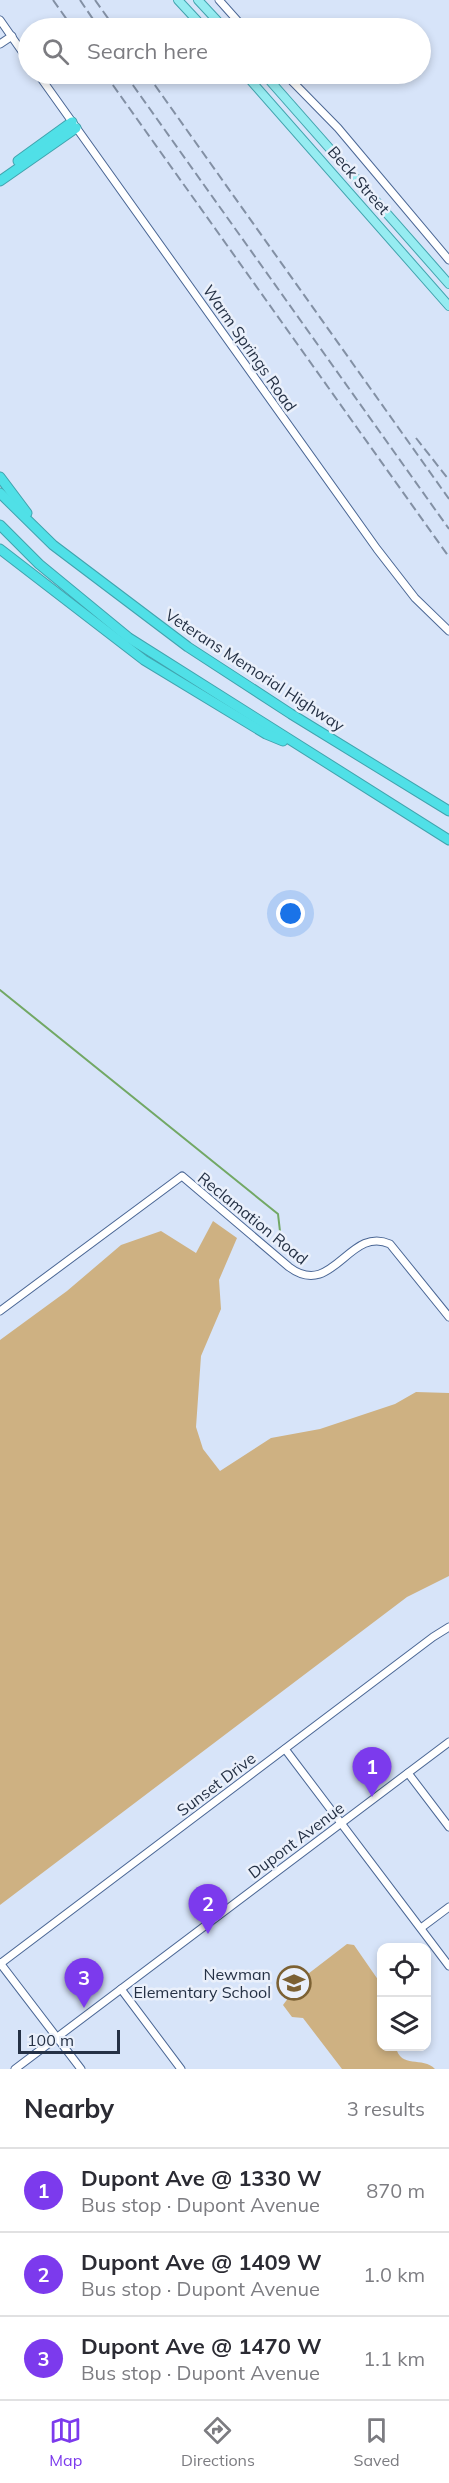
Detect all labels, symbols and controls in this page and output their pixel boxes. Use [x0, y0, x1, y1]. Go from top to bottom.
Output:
search box [18, 18, 431, 84]
icon: search [39, 35, 72, 68]
text: Search here [87, 37, 208, 65]
street label: Beck Street [324, 142, 394, 219]
street label: Warm Springs Road [199, 281, 301, 415]
street label: Veterans Memorial Highway [162, 605, 349, 736]
your location [276, 899, 305, 928]
street label: Reclamation Road [194, 1167, 312, 1269]
street label: Sunset Drive [173, 1748, 259, 1820]
pin: 1 [352, 1748, 392, 1797]
street label: Dupont Avenue [244, 1797, 348, 1883]
pin: 2 [188, 1884, 228, 1934]
map controls [377, 1943, 431, 2051]
button: locate [377, 1943, 431, 1997]
pin: 3 [64, 1958, 104, 2008]
place label: Newman Elementary School [133, 1964, 271, 2002]
school or university icon: Newman Elementary School [276, 1965, 312, 2001]
button: layers [377, 1997, 431, 2051]
scale bar [18, 2027, 120, 2054]
text: 100 m [27, 2030, 74, 2050]
text: Nearby [24, 2092, 114, 2125]
text: 3 results [347, 2096, 425, 2121]
text: Dupont Ave @ 1330 W [81, 2164, 322, 2192]
text: 1 [38, 2178, 50, 2203]
text: 870 m [366, 2178, 425, 2203]
text: Bus stop · Dupont Avenue [81, 2192, 320, 2217]
text: Dupont Ave @ 1409 W [81, 2248, 322, 2276]
text: 2 [38, 2262, 50, 2287]
text: 1.0 km [363, 2262, 425, 2287]
text: Bus stop · Dupont Avenue [81, 2276, 320, 2301]
text: Dupont Ave @ 1470 W [81, 2332, 322, 2360]
text: 3 [38, 2346, 50, 2371]
text: 1.1 km [363, 2346, 425, 2371]
text: Bus stop · Dupont Avenue [81, 2360, 320, 2385]
tab: Map [49, 2414, 82, 2470]
tab: Directions [181, 2414, 255, 2470]
tab: Saved [354, 2414, 400, 2470]

